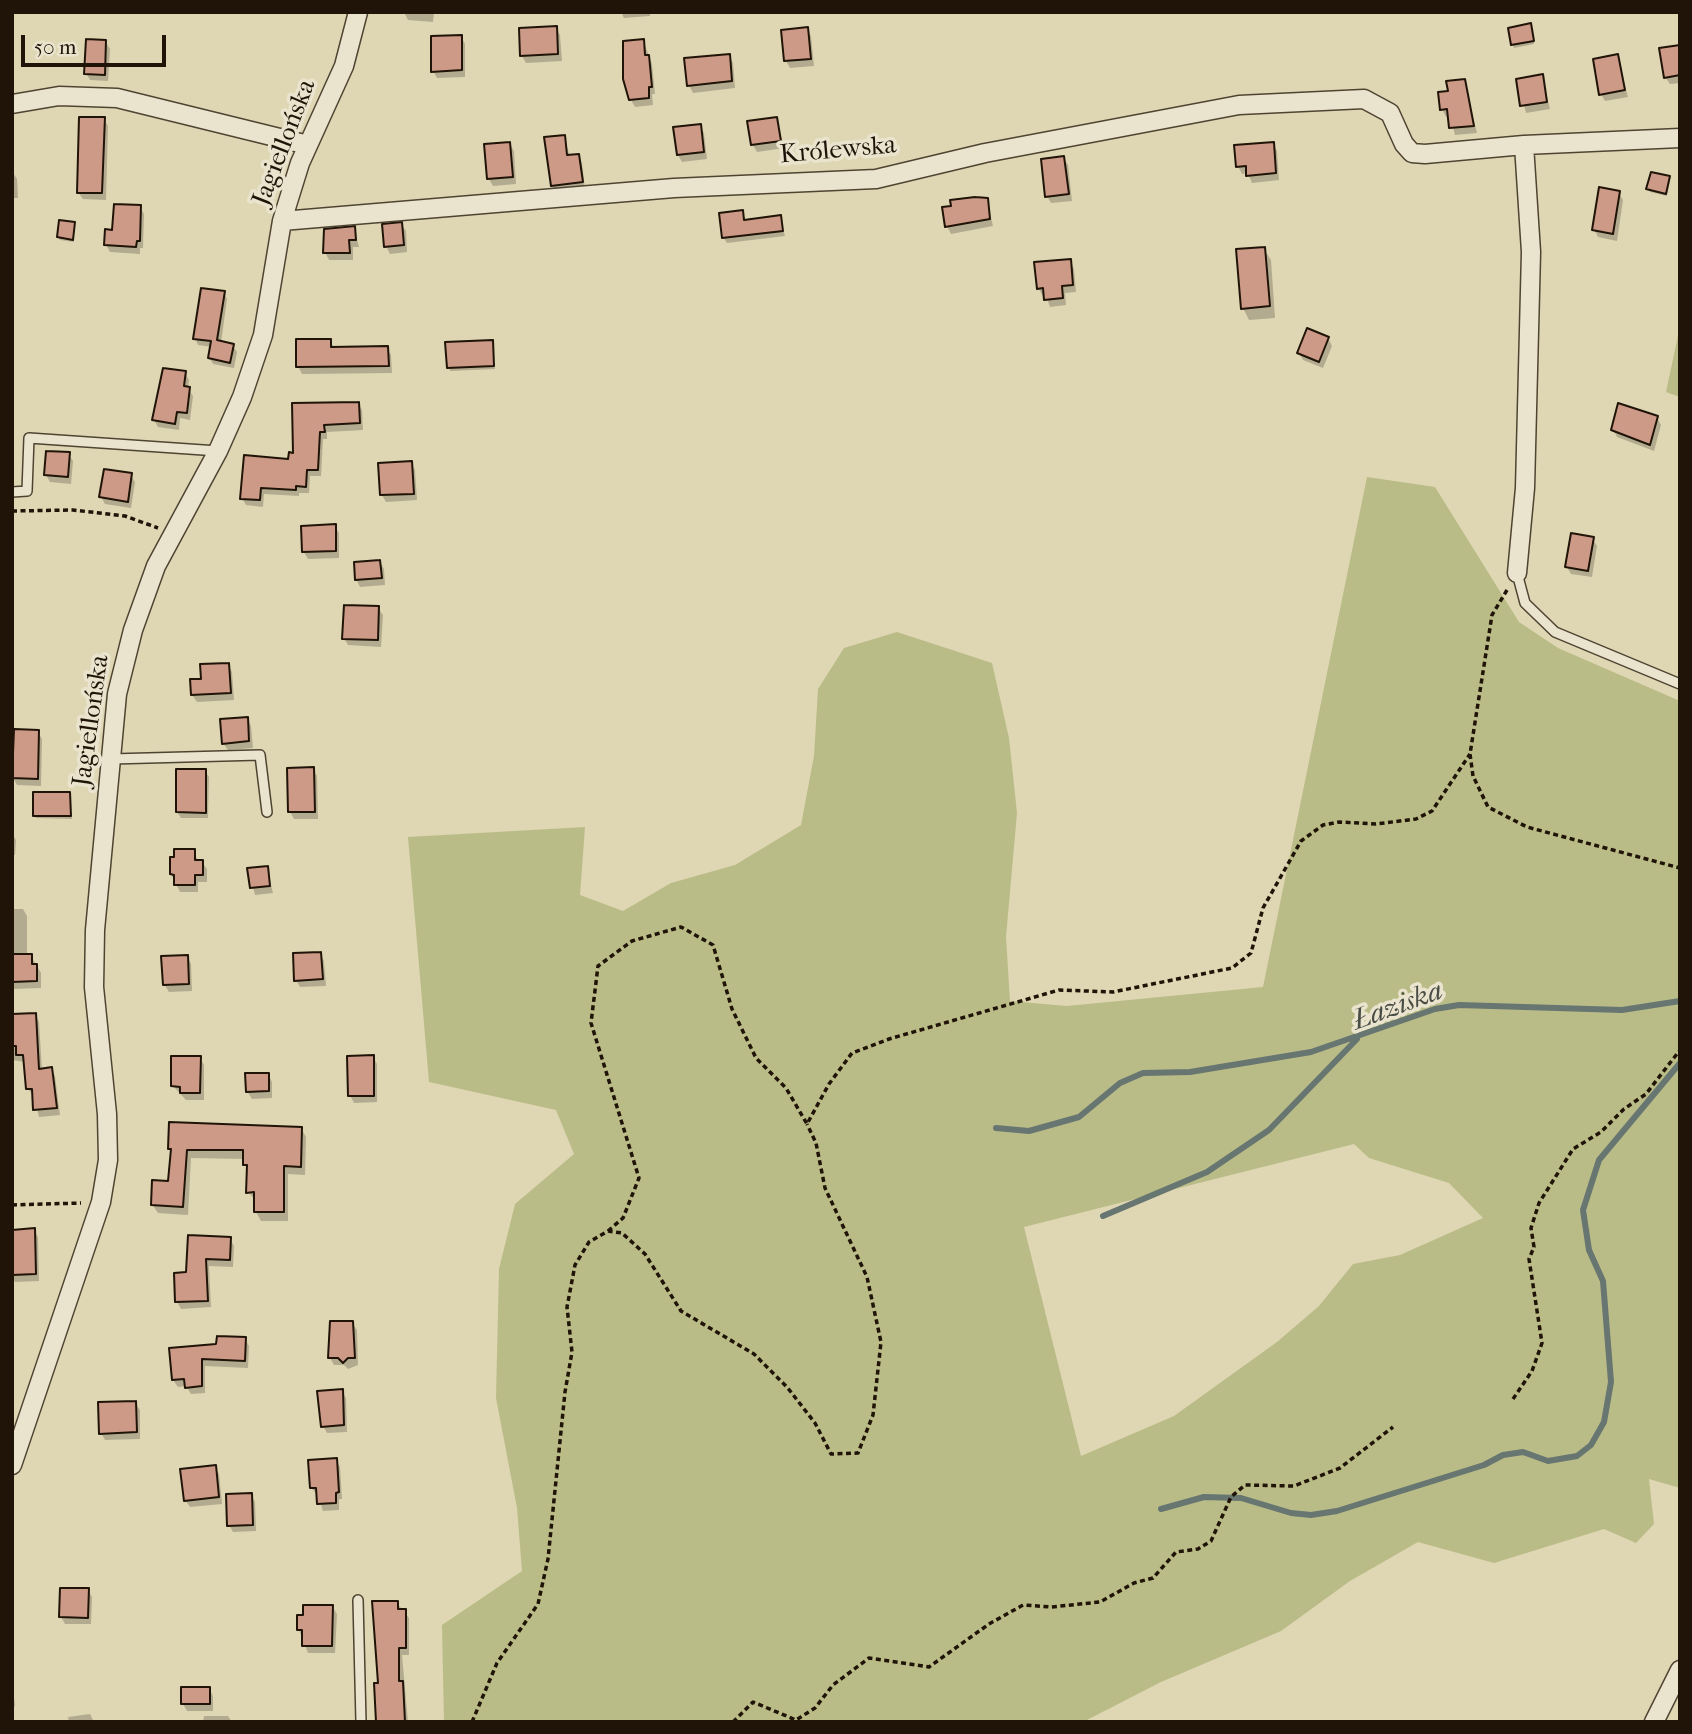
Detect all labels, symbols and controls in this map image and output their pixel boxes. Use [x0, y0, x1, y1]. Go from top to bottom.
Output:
scale bar [24, 21, 170, 65]
text: 50 m [34, 35, 77, 59]
street label: Jagiellońska [247, 75, 323, 211]
street label: Królewska [779, 130, 897, 172]
street label: Jagiellońska [67, 653, 117, 789]
water label: Łaziska [1348, 975, 1448, 1039]

